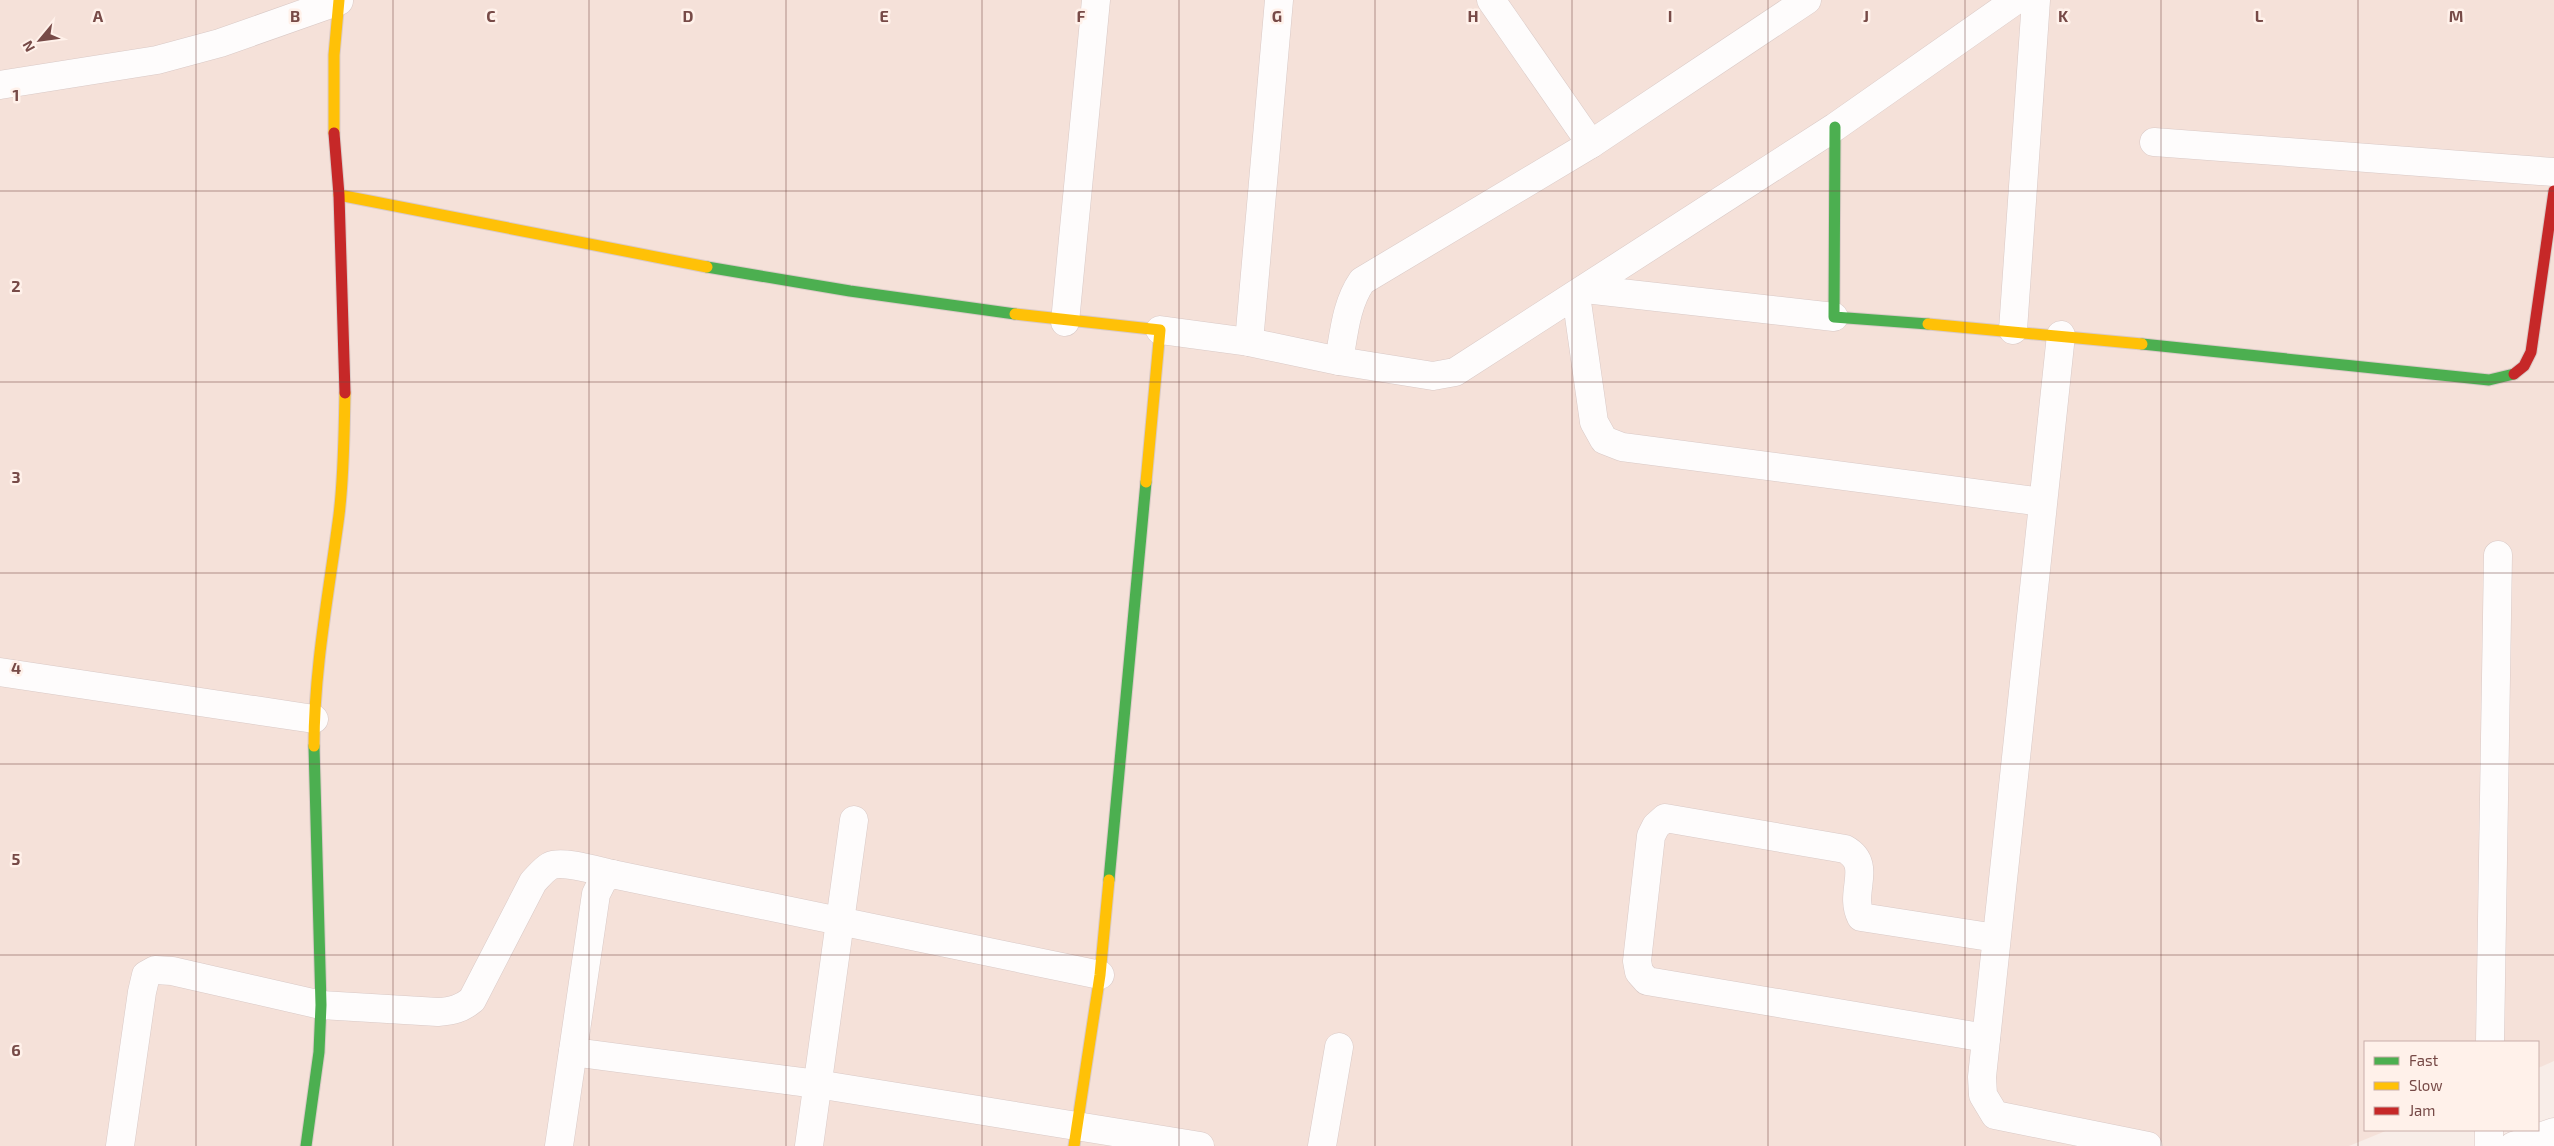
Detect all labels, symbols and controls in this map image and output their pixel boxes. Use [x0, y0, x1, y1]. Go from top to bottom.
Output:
text: A [93, 6, 104, 25]
text: B [290, 6, 300, 25]
text: C [486, 6, 496, 25]
text: D [683, 6, 694, 25]
text: E [879, 6, 889, 25]
text: F [1077, 6, 1086, 25]
text: G [1272, 6, 1282, 25]
text: H [1467, 6, 1479, 25]
text: I [1668, 6, 1672, 25]
text: J [1863, 6, 1869, 25]
text: K [2058, 6, 2069, 25]
text: L [2255, 6, 2264, 25]
text: M [2449, 6, 2463, 25]
north arrow [15, 15, 65, 65]
text: N [18, 38, 38, 55]
text: 1 [13, 85, 19, 104]
text: 2 [11, 276, 21, 295]
text: 3 [11, 467, 21, 486]
text: 4 [11, 658, 21, 677]
text: 5 [12, 849, 21, 868]
text: 6 [11, 1040, 21, 1059]
legend [2364, 1041, 2539, 1131]
text: Fast [2409, 1051, 2439, 1069]
text: Slow [2409, 1076, 2443, 1094]
text: Jam [2409, 1101, 2435, 1119]

